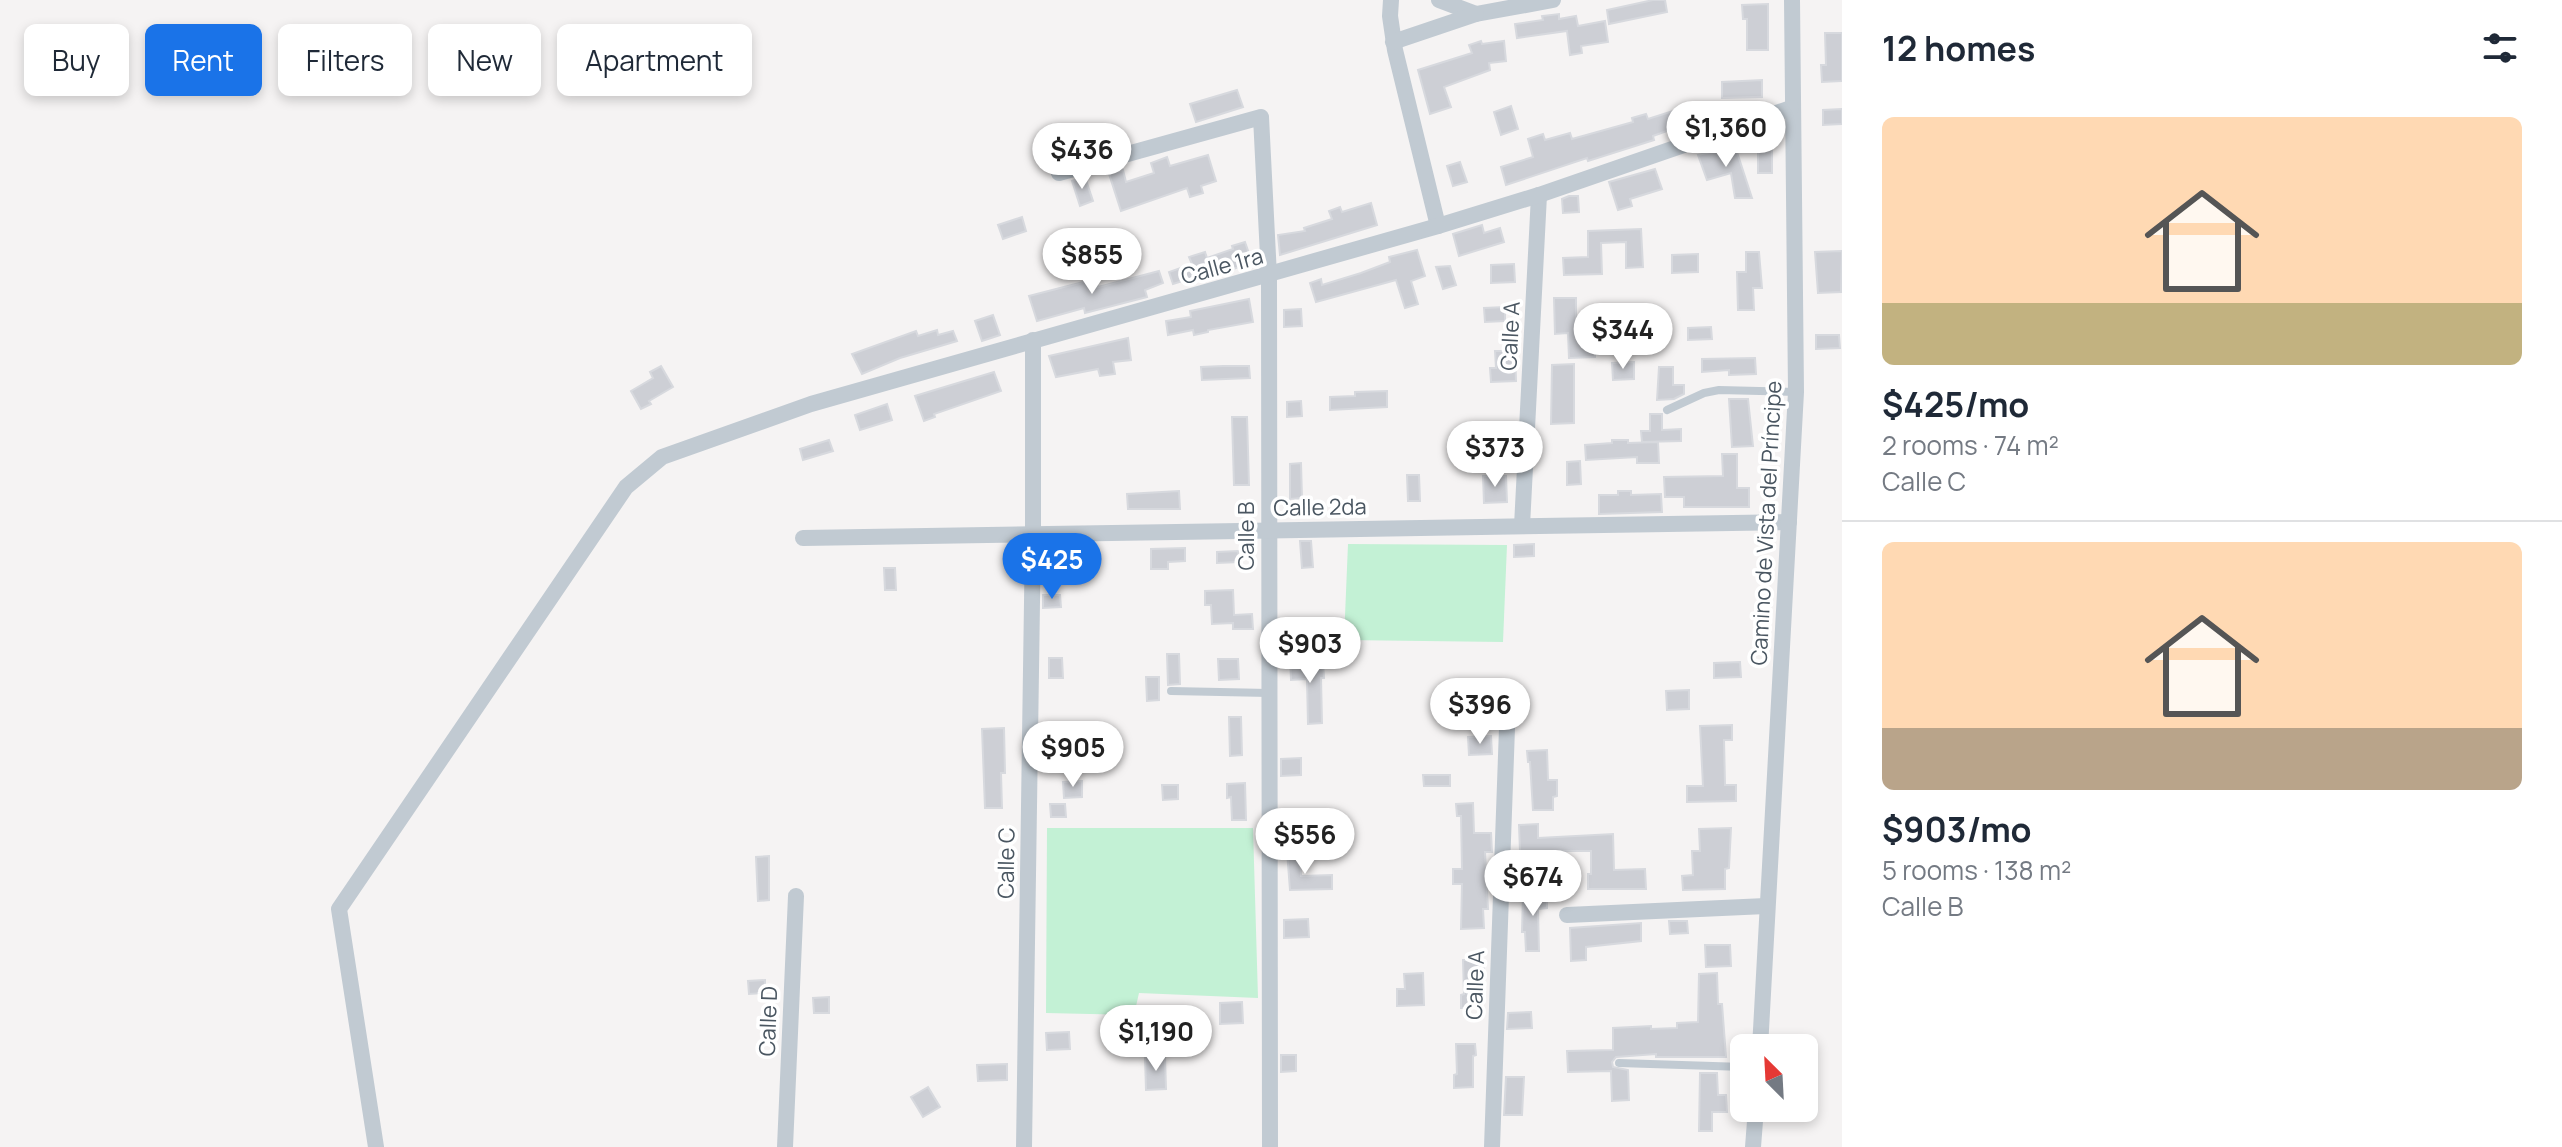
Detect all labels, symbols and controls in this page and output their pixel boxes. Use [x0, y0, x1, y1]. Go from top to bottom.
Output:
chip: Buy [24, 24, 129, 96]
chip: Rent [145, 24, 262, 96]
chip: Filters [278, 24, 412, 96]
chip: New [428, 24, 541, 96]
chip: Apartment [557, 24, 752, 96]
text: 12 homes [1882, 25, 2035, 71]
icon: filters [2478, 26, 2522, 70]
pin: $1,360 [1661, 101, 1791, 169]
text: $1,360 [1685, 109, 1767, 145]
pin: $436 [1035, 123, 1129, 191]
text: $436 [1050, 131, 1114, 167]
icon: home [2130, 169, 2274, 313]
pin: $855 [1045, 228, 1139, 296]
text: $855 [1061, 236, 1123, 272]
street label: Calle 1ra [1178, 241, 1266, 291]
street label: Calle A [1493, 300, 1527, 371]
pin: $344 [1576, 303, 1670, 371]
text: $344 [1592, 311, 1654, 347]
street label: Camino de Vista del Príncipe [1744, 380, 1788, 666]
text: $425/mo [1882, 381, 2029, 427]
pin: $373 [1448, 421, 1542, 489]
text: 2 rooms · 74 m² [1882, 427, 2059, 463]
text: $373 [1465, 429, 1525, 465]
text: Calle C [1882, 463, 1966, 499]
street label: Calle 2da [1273, 491, 1367, 523]
street label: Calle B [1231, 502, 1261, 570]
pin: $425 [1005, 533, 1099, 601]
text: $425 [1021, 541, 1083, 577]
icon: home [2130, 594, 2274, 738]
pin: $903 [1263, 617, 1357, 685]
text: $903 [1278, 625, 1342, 661]
pin: $396 [1433, 678, 1527, 746]
text: $396 [1448, 686, 1512, 722]
pin: $905 [1026, 721, 1120, 789]
text: $905 [1041, 729, 1105, 765]
text: $903/mo [1882, 806, 2032, 852]
pin: $556 [1258, 808, 1352, 876]
text: $556 [1274, 816, 1336, 852]
street label: Calle C [990, 827, 1022, 899]
pin: $674 [1486, 850, 1580, 918]
text: 5 rooms · 138 m² [1882, 852, 2071, 888]
text: $674 [1502, 858, 1564, 894]
text: Calle B [1882, 888, 1964, 924]
street label: Calle A [1459, 950, 1491, 1020]
street label: Calle D [752, 985, 784, 1057]
pin: $1,190 [1091, 1005, 1221, 1073]
text: $1,190 [1118, 1013, 1194, 1049]
north arrow [1730, 1034, 1818, 1122]
map controls [1730, 1034, 1818, 1122]

